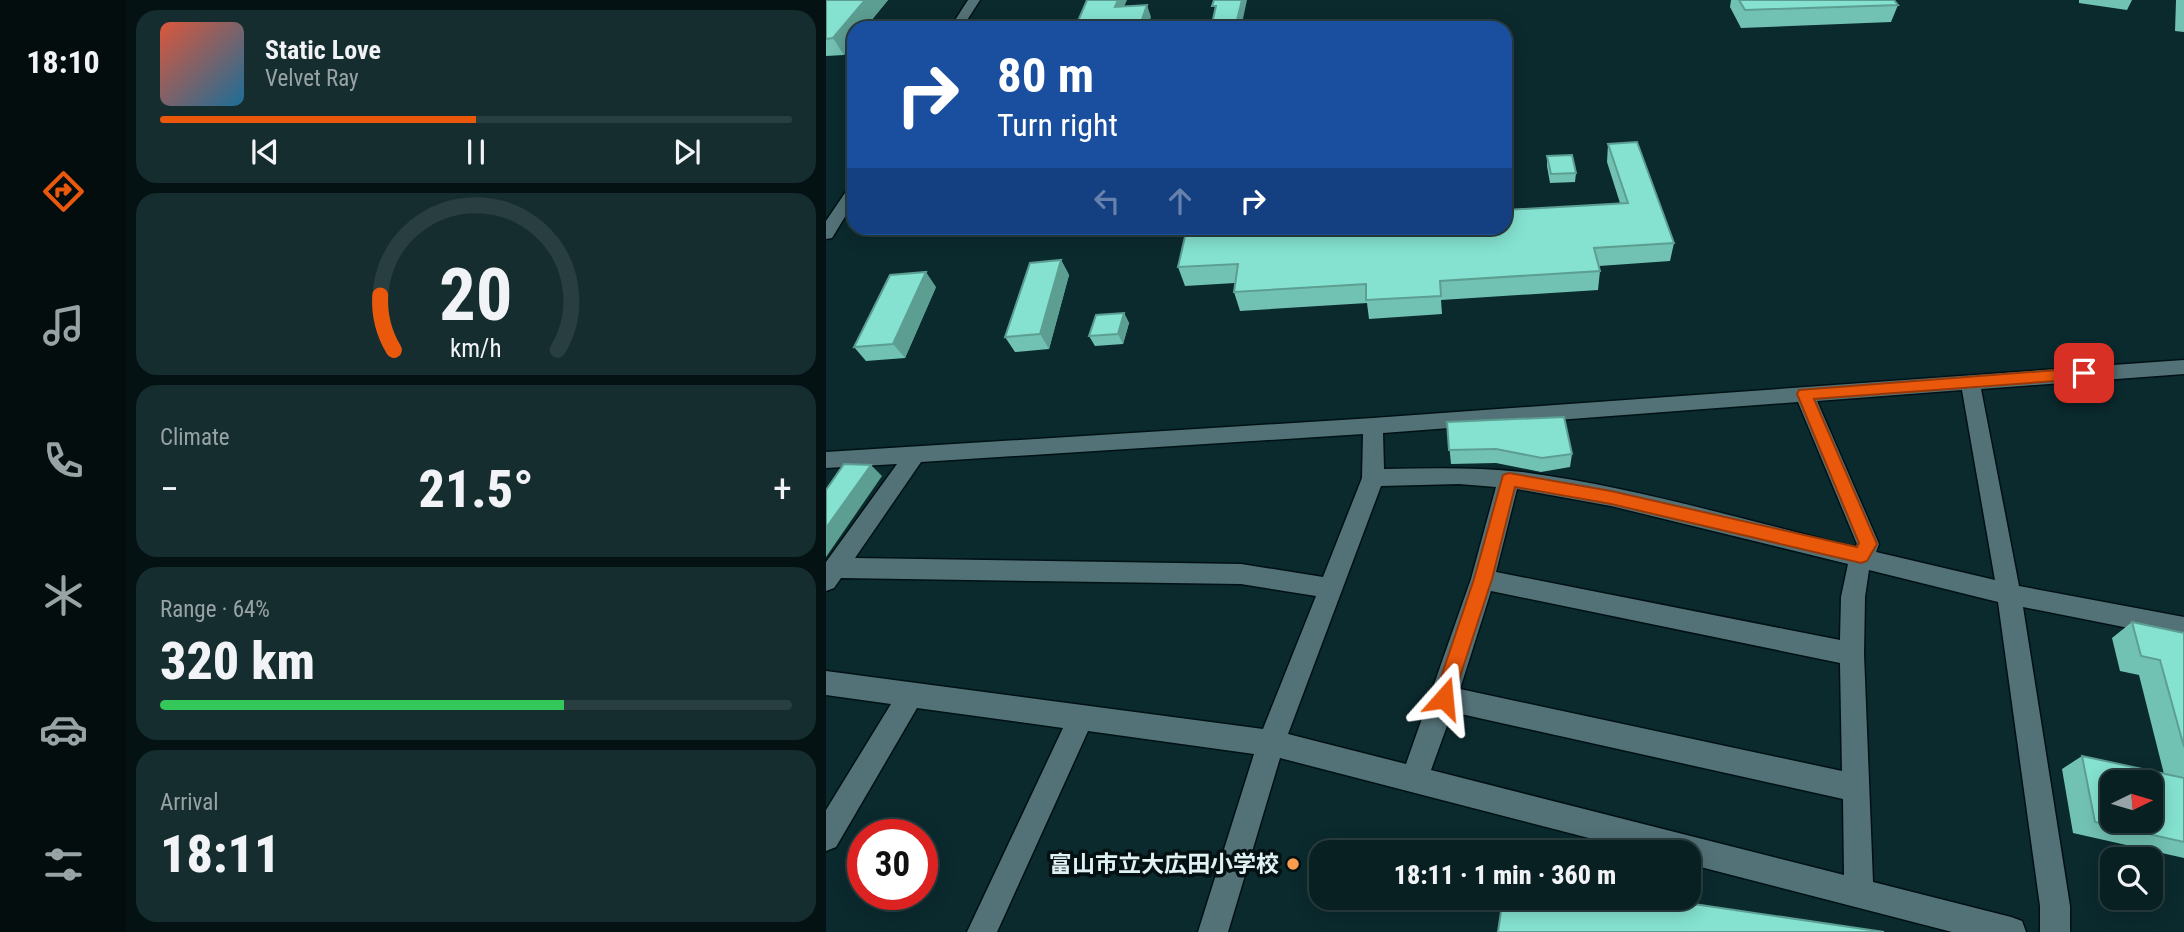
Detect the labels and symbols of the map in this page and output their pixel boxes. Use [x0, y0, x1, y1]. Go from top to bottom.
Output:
pin [2054, 343, 2114, 403]
position arrow [1407, 661, 1481, 735]
north arrow [2100, 770, 2163, 833]
speed limit sign: 30 [847, 819, 938, 910]
place label: 富山市立大広田小学校 [1049, 851, 1279, 878]
marker: 富山市立大広田小学校 [1285, 856, 1301, 872]

